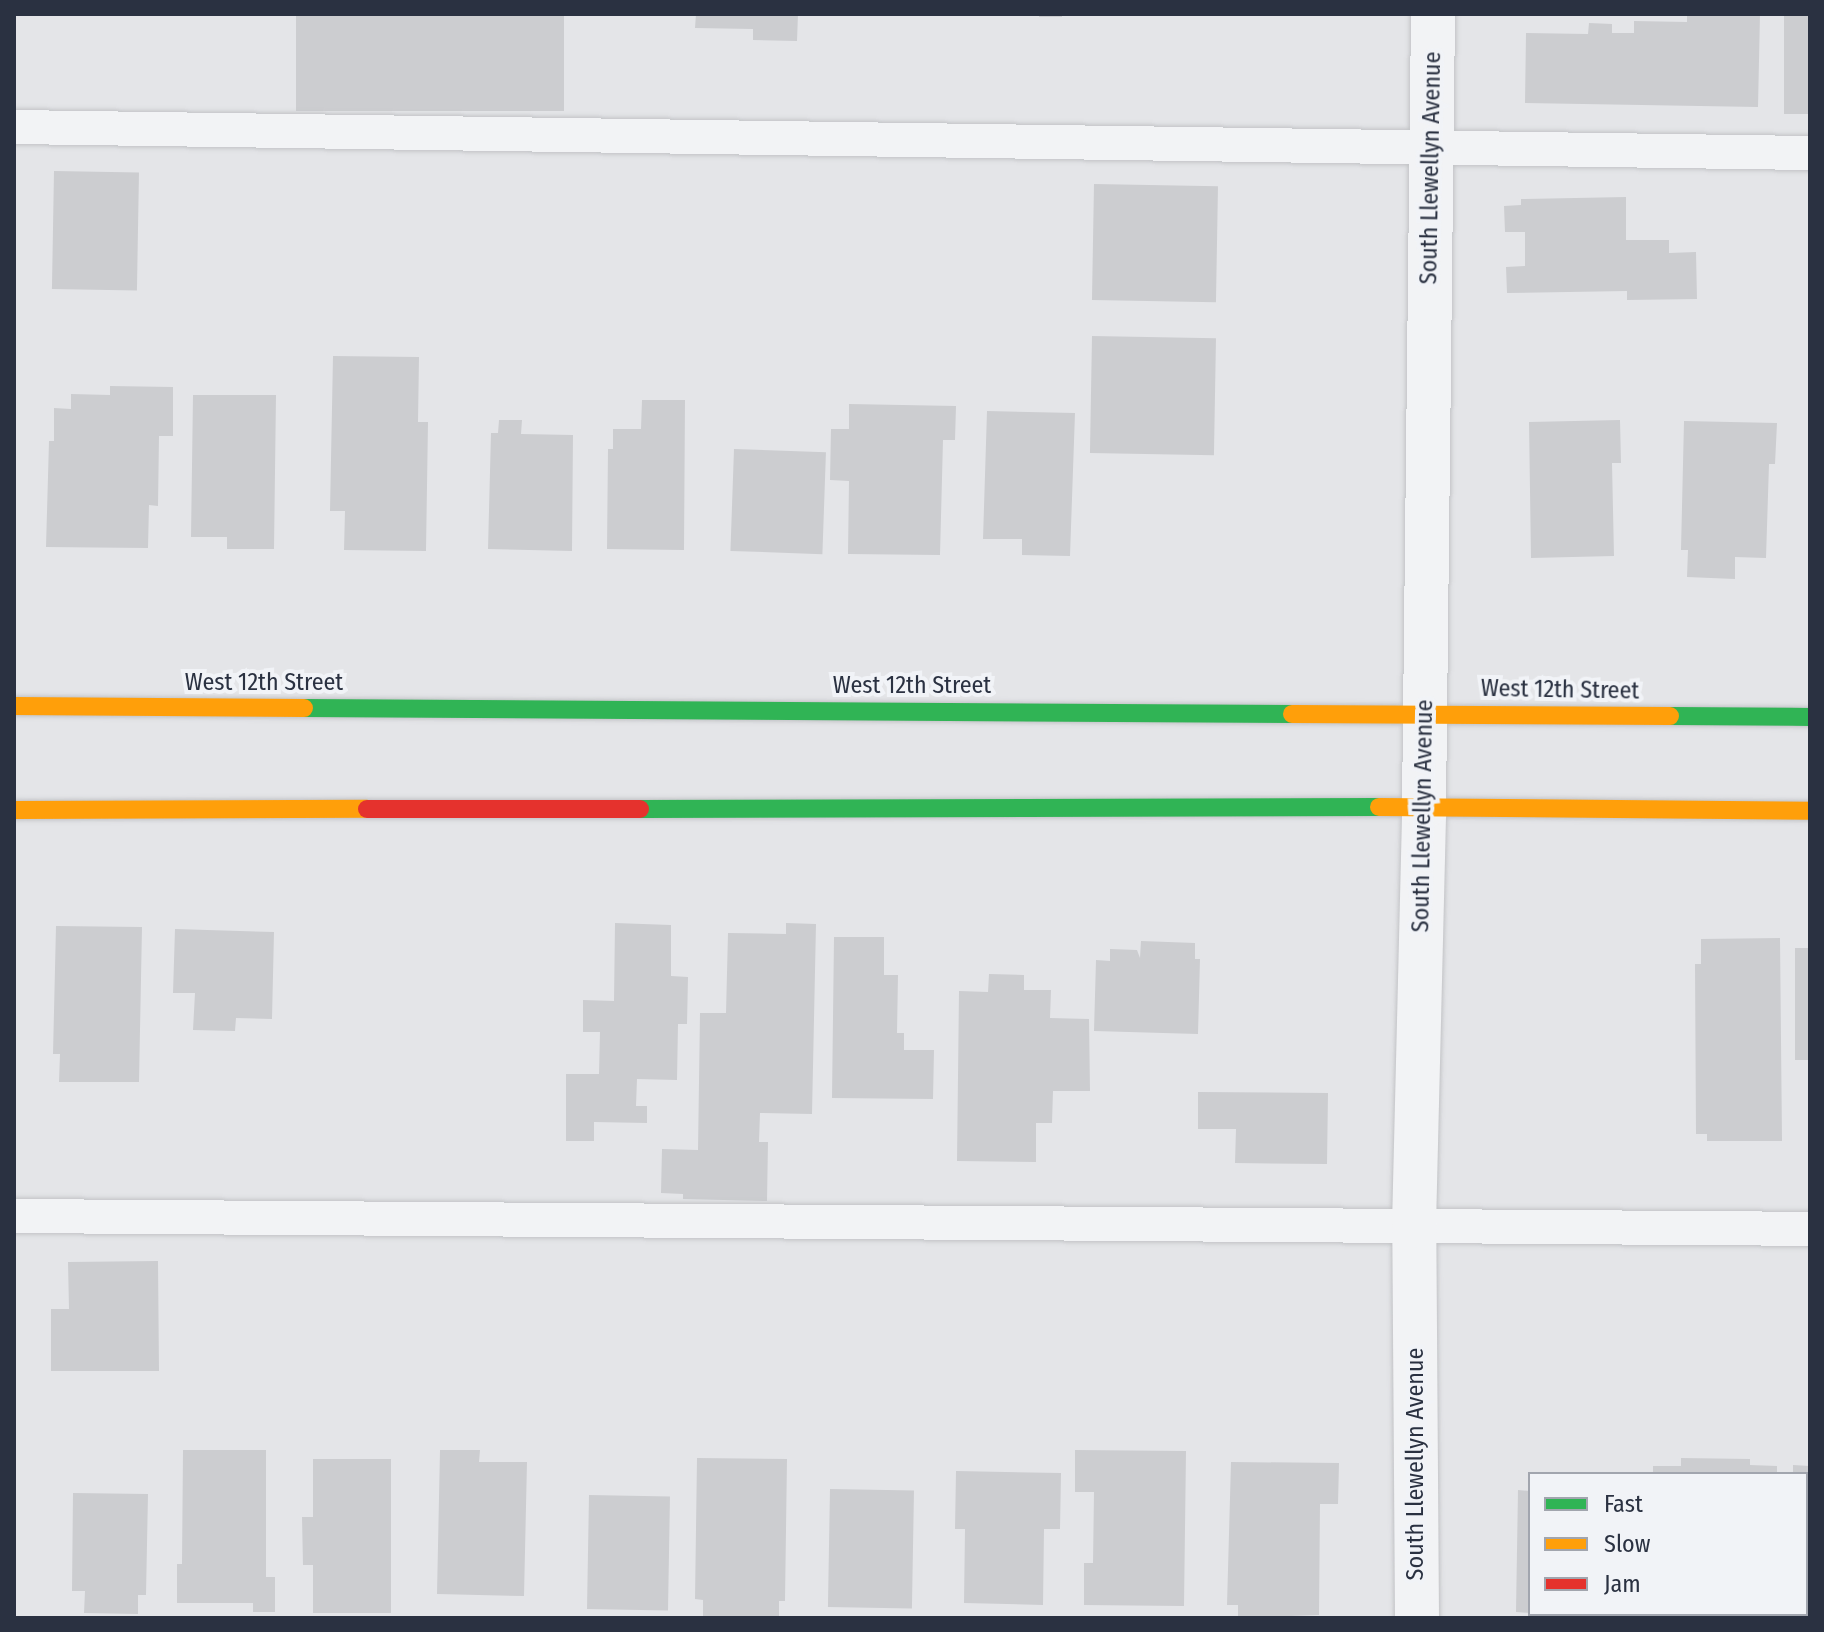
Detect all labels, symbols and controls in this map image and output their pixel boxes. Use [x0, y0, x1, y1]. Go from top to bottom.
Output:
street label: South Llewellyn Avenue [1415, 51, 1447, 285]
street label: West 12th Street [185, 669, 343, 697]
street label: West 12th Street [833, 672, 991, 700]
street label: West 12th Street [1481, 674, 1639, 706]
street label: South Llewellyn Avenue [1407, 699, 1439, 933]
street label: South Llewellyn Avenue [1402, 1348, 1430, 1580]
legend [1528, 1472, 1808, 1616]
text: Fast [1604, 1490, 1643, 1518]
text: Slow [1604, 1530, 1650, 1558]
text: Jam [1604, 1570, 1641, 1598]

